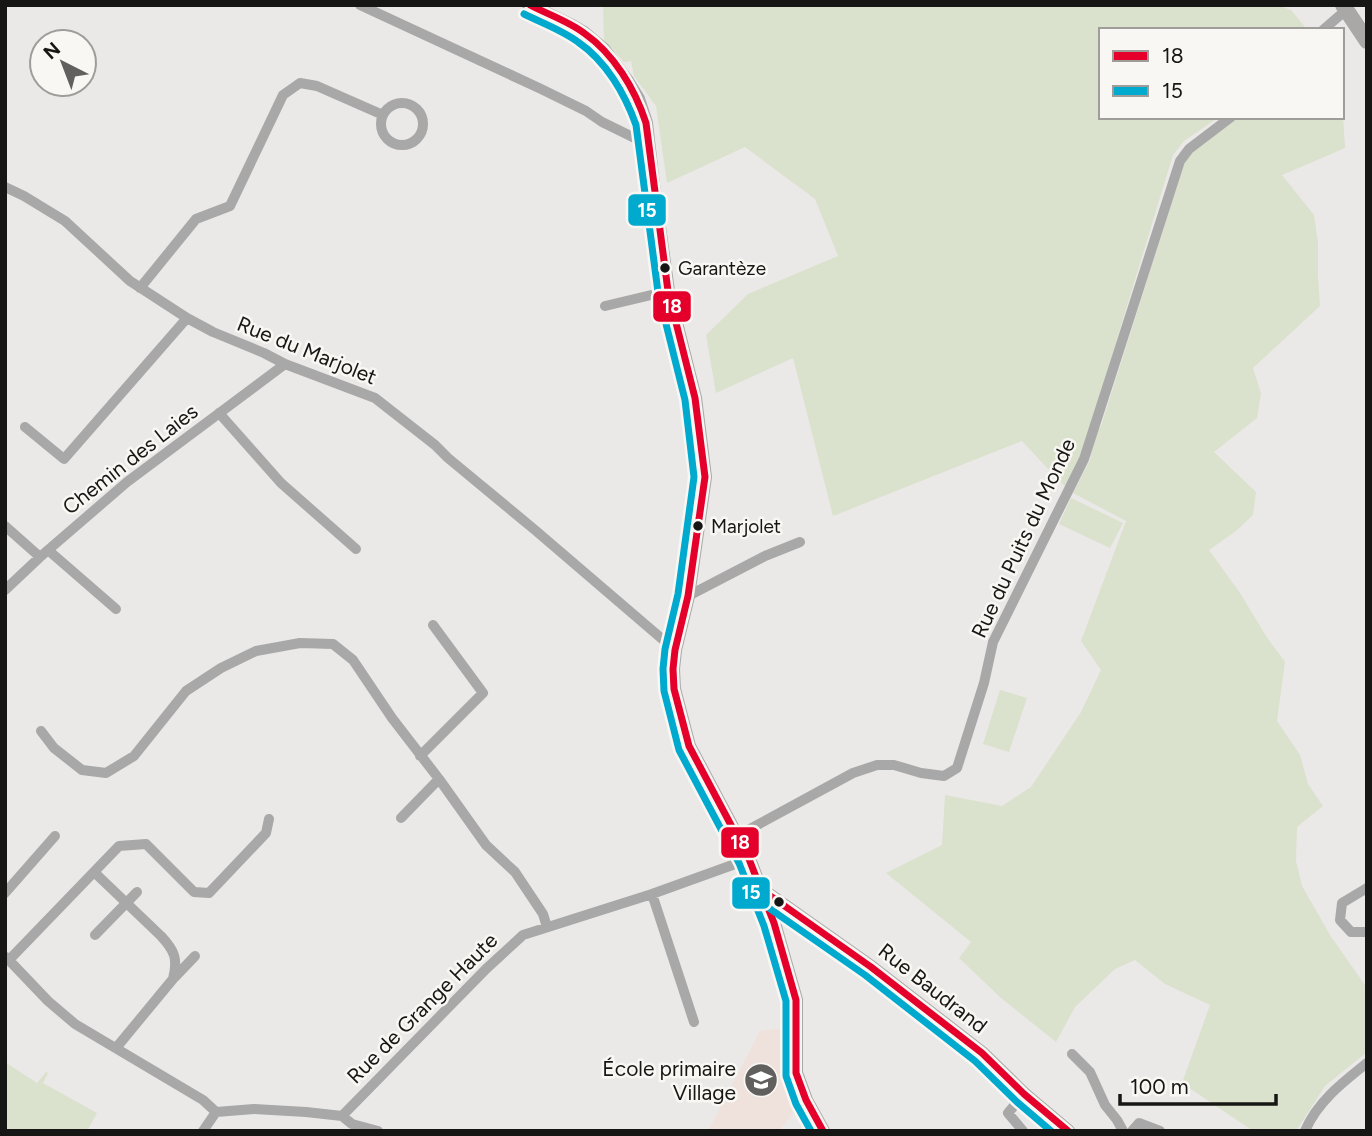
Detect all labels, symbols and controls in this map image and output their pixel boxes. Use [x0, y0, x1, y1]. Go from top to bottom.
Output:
north arrow [28, 28, 98, 98]
legend [1099, 28, 1344, 119]
text: N [39, 37, 65, 64]
text: 18 [1162, 43, 1184, 68]
text: 15 [1162, 78, 1183, 103]
line badge: 15 [627, 193, 667, 227]
text: 15 [637, 199, 657, 222]
place label: Garantèze [678, 257, 766, 280]
marker: Garantèze [658, 261, 672, 275]
line badge: 18 [652, 290, 692, 323]
text: 18 [662, 295, 682, 318]
street label: Rue du Marjolet [234, 311, 380, 389]
street label: Chemin des Laies [57, 399, 203, 519]
street label: Rue du Puits du Monde [966, 434, 1080, 642]
place label: Marjolet [711, 515, 781, 538]
marker: Marjolet [691, 519, 705, 533]
line badge: 18 [720, 826, 760, 859]
text: 18 [730, 831, 750, 854]
line badge: 15 [731, 876, 771, 910]
text: 15 [741, 881, 761, 904]
unlabelled marker [772, 895, 786, 909]
street label: Rue de Grange Haute [342, 928, 502, 1088]
street label: Rue Baudrand [874, 938, 992, 1038]
place label: École primaire Village [602, 1056, 736, 1105]
school or university icon: École primaire Village [742, 1061, 780, 1099]
scale bar [1120, 1062, 1276, 1106]
text: 100 m [1130, 1074, 1189, 1099]

